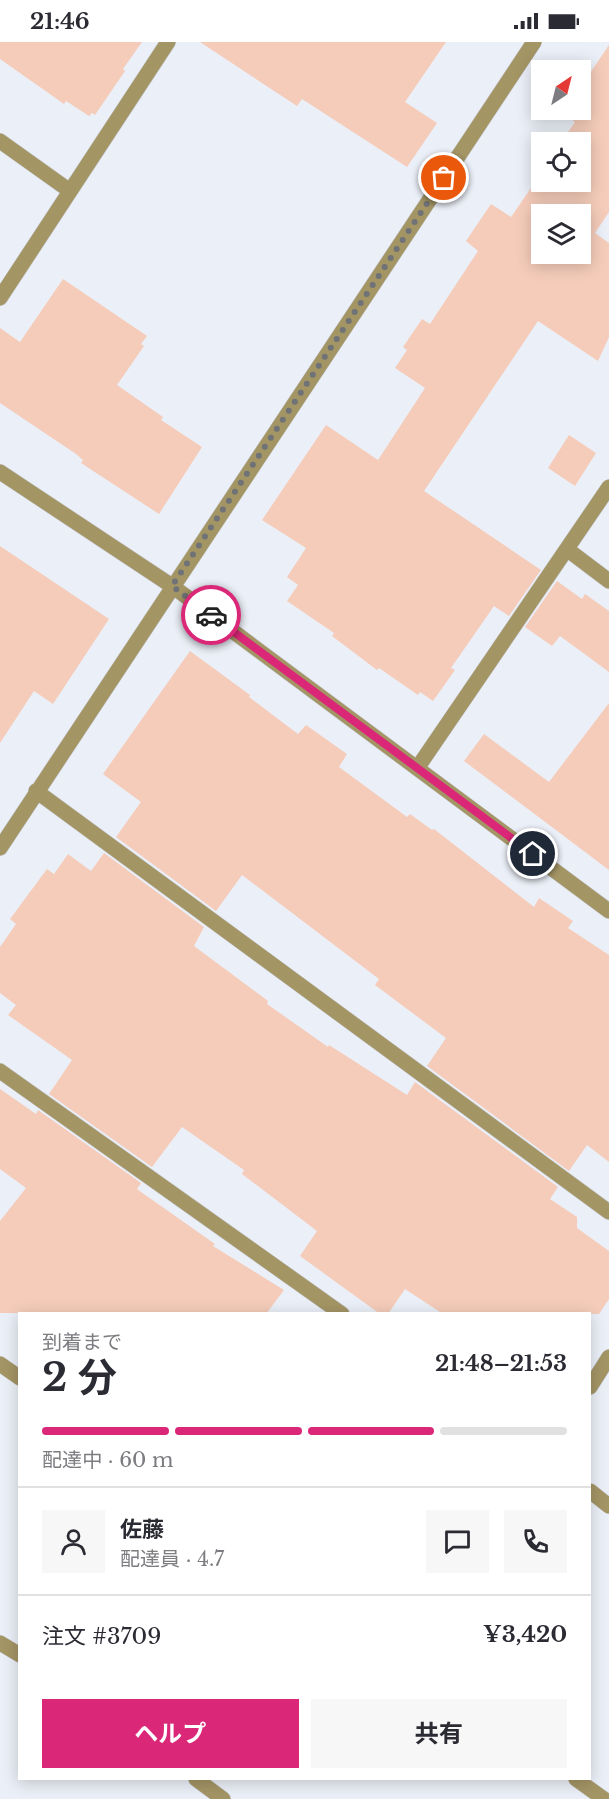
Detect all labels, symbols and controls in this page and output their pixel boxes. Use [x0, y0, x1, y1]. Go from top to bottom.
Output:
text: 21:46 [30, 8, 90, 35]
north arrow [531, 60, 591, 120]
map controls [531, 60, 591, 264]
button: locate [531, 132, 591, 192]
pin [418, 152, 469, 203]
icon: bag [427, 161, 460, 194]
button: layers [531, 204, 591, 264]
courier [181, 585, 241, 645]
icon: car [195, 599, 228, 632]
pin [507, 828, 558, 879]
icon: home [516, 837, 549, 870]
text: 到着まで [42, 1330, 122, 1354]
text: 21:48–21:53 [435, 1350, 567, 1377]
text: 2 分 [42, 1353, 117, 1402]
text: 配達中 · 60 m [42, 1448, 174, 1472]
button: person [42, 1510, 105, 1573]
button: chat [426, 1510, 489, 1573]
button: phone [504, 1510, 567, 1573]
text: 佐藤 [120, 1516, 164, 1543]
text: 配達員 · 4.7 [120, 1547, 224, 1571]
text: ¥3,420 [483, 1621, 567, 1648]
text: 注文 #3709 [42, 1623, 161, 1650]
button: ヘルプ [42, 1699, 299, 1768]
button: 共有 [311, 1699, 567, 1768]

